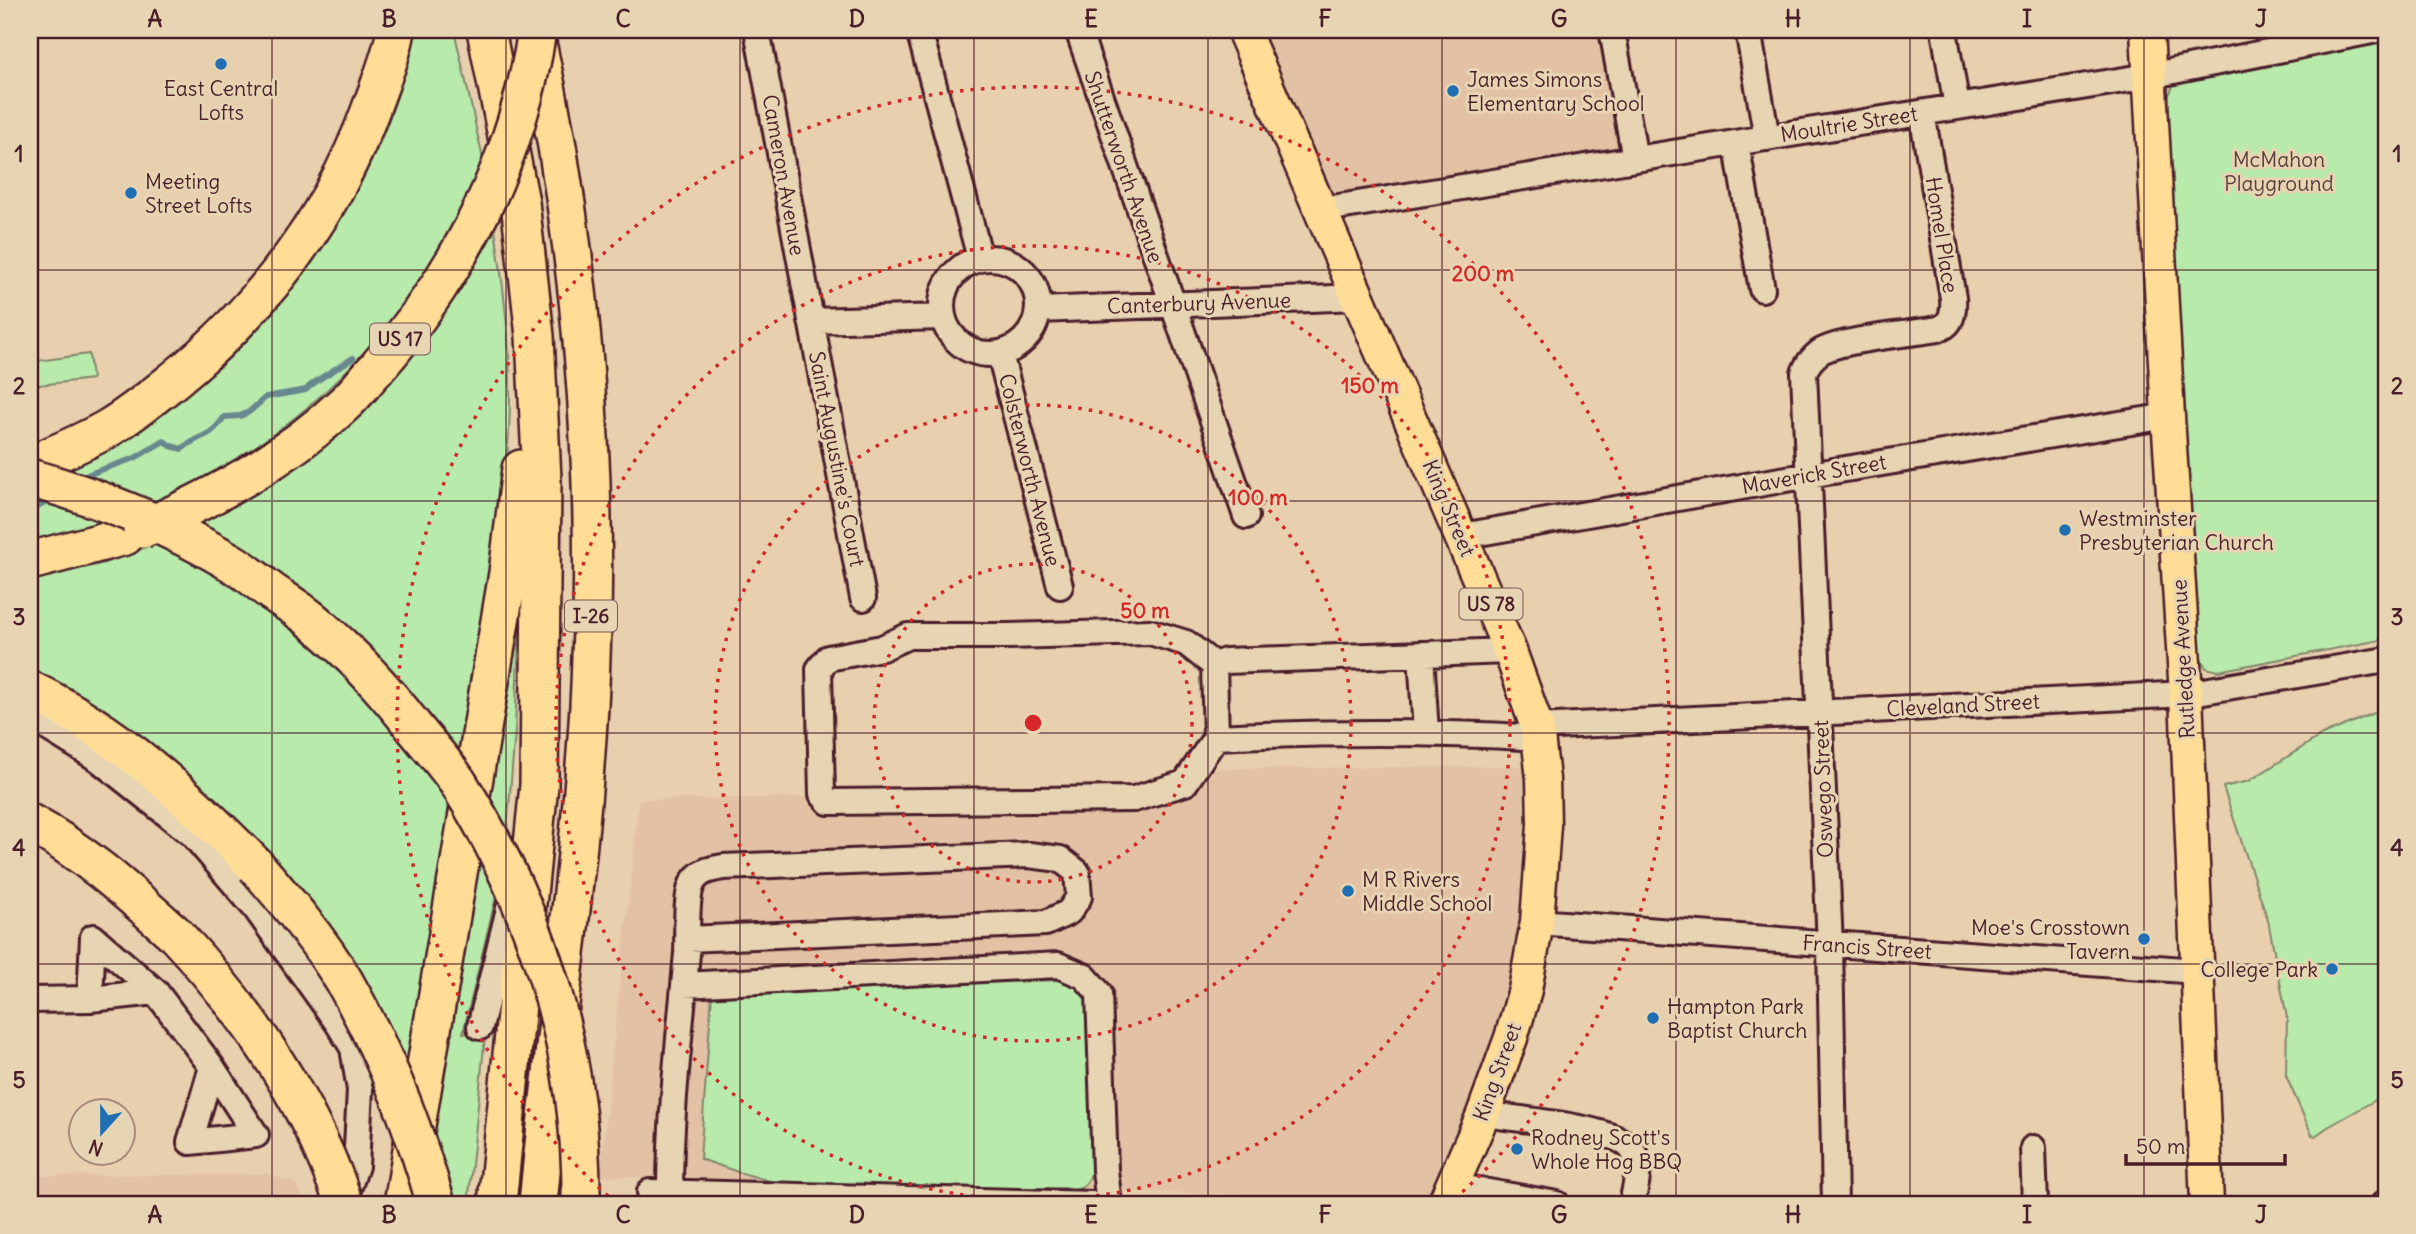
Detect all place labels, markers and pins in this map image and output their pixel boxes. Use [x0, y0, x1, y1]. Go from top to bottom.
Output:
marker: East Central Lofts [213, 56, 229, 72]
place label: James Simons Elementary School [1467, 66, 1644, 117]
place label: East Central Lofts [164, 75, 278, 126]
marker: James Simons Elementary School [1445, 83, 1461, 99]
place label: Meeting Street Lofts [145, 168, 252, 219]
marker: Meeting Street Lofts [123, 185, 139, 201]
place label: Westminster Presbyterian Church [2079, 505, 2274, 556]
marker: Westminster Presbyterian Church [2057, 522, 2073, 538]
centre of rings [1021, 711, 1045, 735]
place label: M R Rivers Middle School [1362, 866, 1492, 917]
marker: M R Rivers Middle School [1340, 883, 1356, 899]
place label: Moe's Crosstown Tavern [1971, 914, 2130, 965]
marker: Moe's Crosstown Tavern [2136, 931, 2152, 947]
place label: College Park [2200, 956, 2318, 983]
marker: College Park [2324, 961, 2340, 977]
place label: Hampton Park Baptist Church [1667, 993, 1807, 1044]
marker: Hampton Park Baptist Church [1645, 1010, 1661, 1026]
place label: Rodney Scott's Whole Hog BBQ [1531, 1124, 1682, 1175]
marker: Rodney Scott's Whole Hog BBQ [1509, 1141, 1525, 1157]

